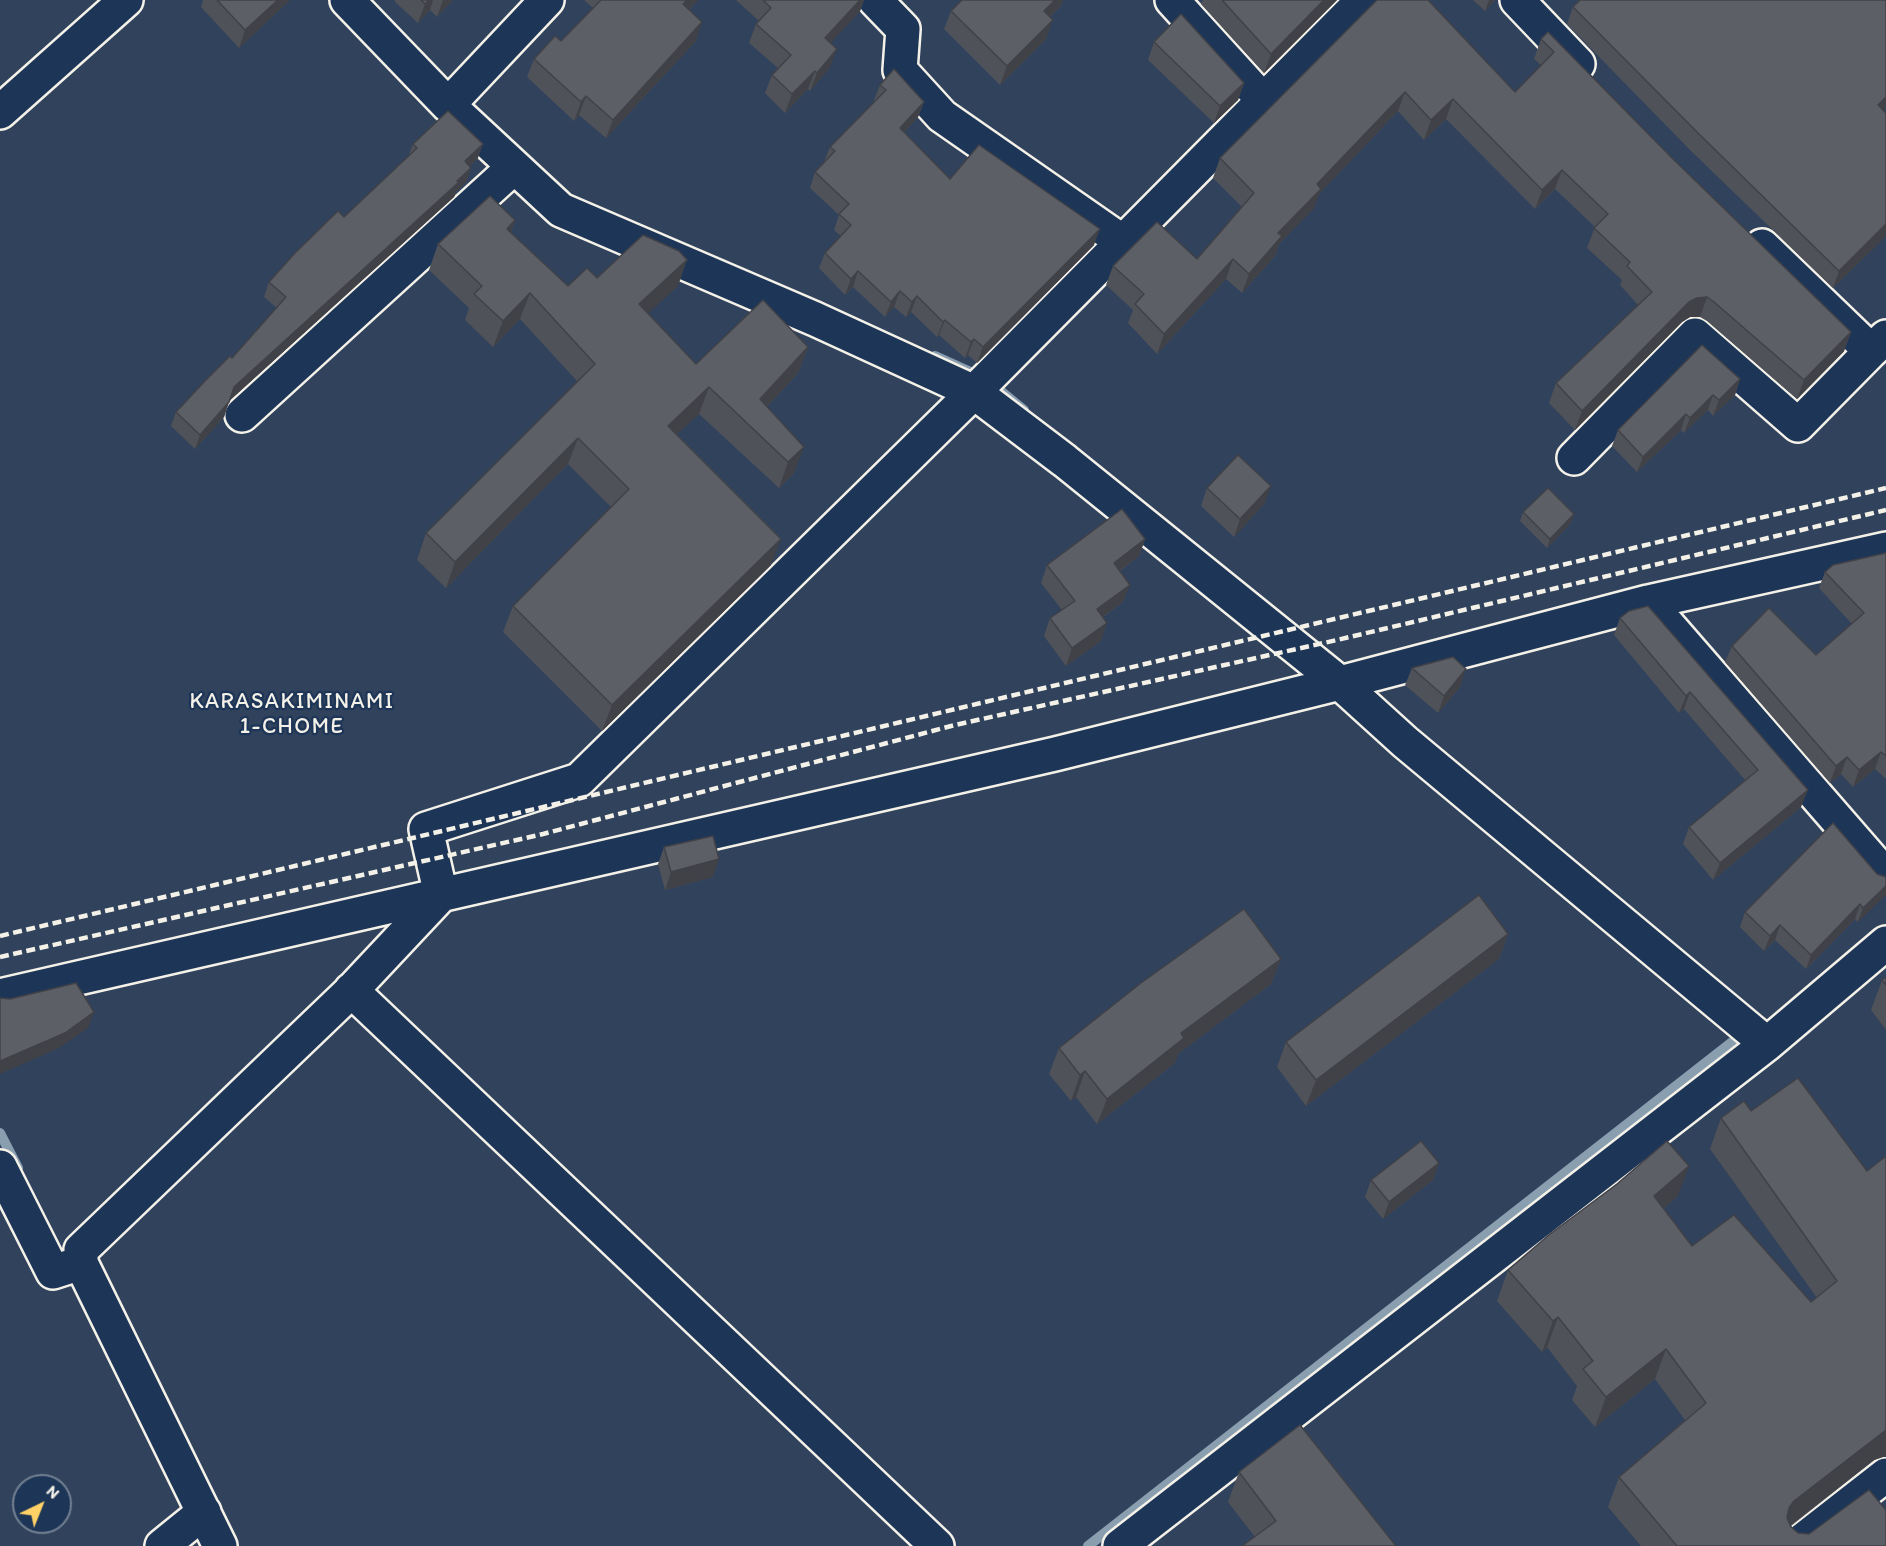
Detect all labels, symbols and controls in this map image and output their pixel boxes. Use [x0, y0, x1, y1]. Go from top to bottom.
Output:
district label: KARASAKIMINAMI 1-CHOME [190, 689, 394, 740]
north arrow [12, 1474, 72, 1534]
text: N [43, 1481, 64, 1503]

